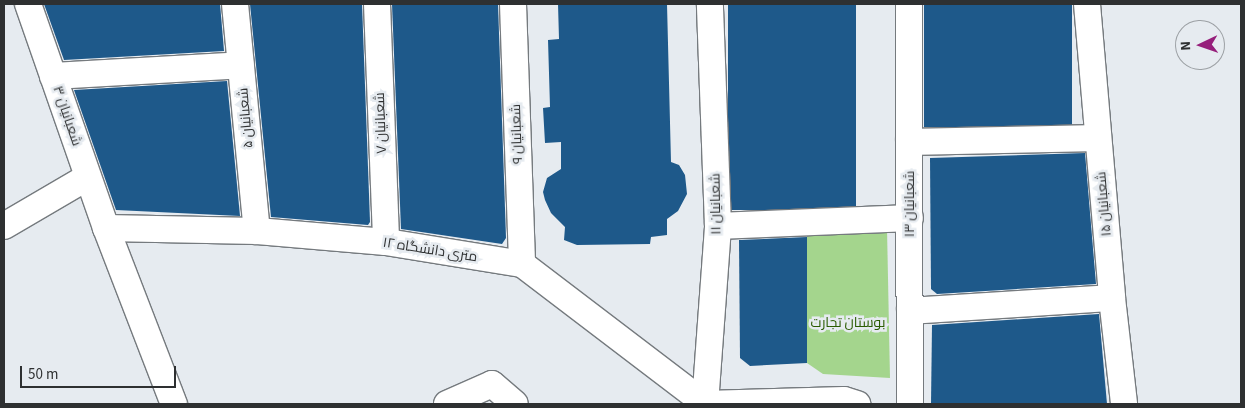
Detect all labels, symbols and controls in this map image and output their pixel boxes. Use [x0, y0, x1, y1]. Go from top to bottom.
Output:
north arrow [1175, 20, 1225, 70]
text: N [1176, 41, 1196, 51]
street label: شعبانیان ۳ [49, 84, 85, 148]
street label: شعبانیان ۵ [235, 87, 257, 149]
street label: شعبانیان ۷ [372, 92, 390, 154]
street label: شعبانیان ۹ [508, 104, 526, 164]
street label: شعبانیان ۱۳ [902, 171, 918, 237]
street label: شعبانیان ۱۵ [1093, 171, 1115, 237]
street label: شعبانیان ۱۱ [707, 173, 725, 235]
street label: ۱۲ متری دانشگاه [381, 234, 479, 266]
park label: بوستان تجارت [811, 315, 885, 331]
scale bar [22, 356, 179, 388]
text: 50 m [28, 364, 58, 385]

